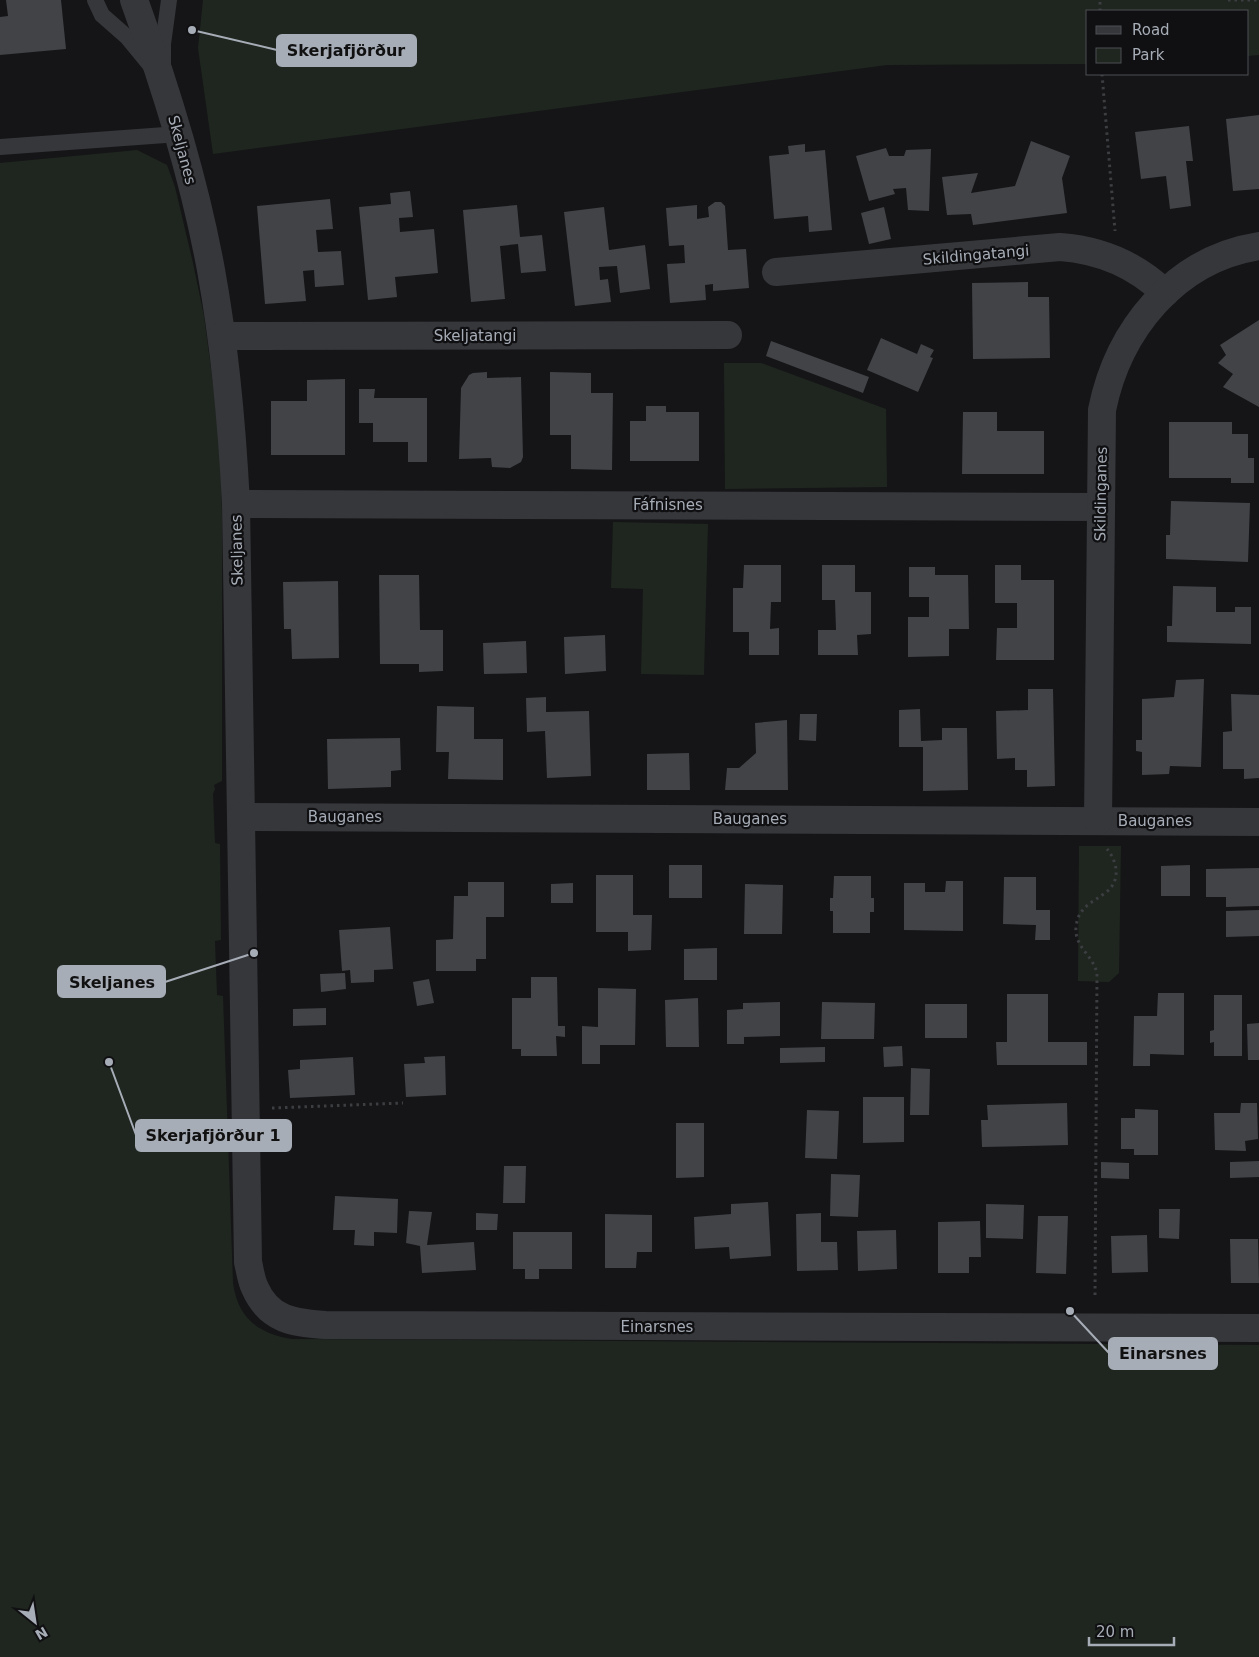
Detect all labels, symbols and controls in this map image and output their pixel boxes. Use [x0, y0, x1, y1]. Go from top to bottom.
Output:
legend [1086, 10, 1249, 75]
text: Road [1132, 21, 1170, 39]
callout: Skerjafjörður [277, 35, 416, 66]
text: Skerjafjörður [287, 41, 405, 60]
text: Park [1132, 46, 1165, 64]
street label: Skeljanes [164, 113, 200, 187]
street label: Skildingatangi [922, 241, 1030, 269]
street label: Skeljatangi [434, 327, 516, 345]
street label: Skildinganes [1091, 446, 1111, 542]
street label: Fáfnisnes [633, 496, 703, 514]
street label: Skeljanes [227, 514, 247, 586]
street label: Bauganes [308, 808, 382, 826]
street label: Bauganes [713, 810, 787, 828]
street label: Bauganes [1118, 812, 1192, 830]
callout: Skeljanes [58, 966, 165, 997]
text: Skeljanes [69, 973, 155, 992]
callout: Skerjafjörður 1 [136, 1120, 291, 1151]
text: Skerjafjörður 1 [145, 1126, 281, 1145]
street label: Einarsnes [621, 1318, 694, 1336]
callout: Einarsnes [1109, 1338, 1217, 1369]
text: Einarsnes [1119, 1344, 1207, 1363]
north arrow [10, 1597, 60, 1647]
scale bar [1089, 1614, 1174, 1646]
text: N [32, 1623, 51, 1643]
text: 20 m [1096, 1623, 1134, 1641]

